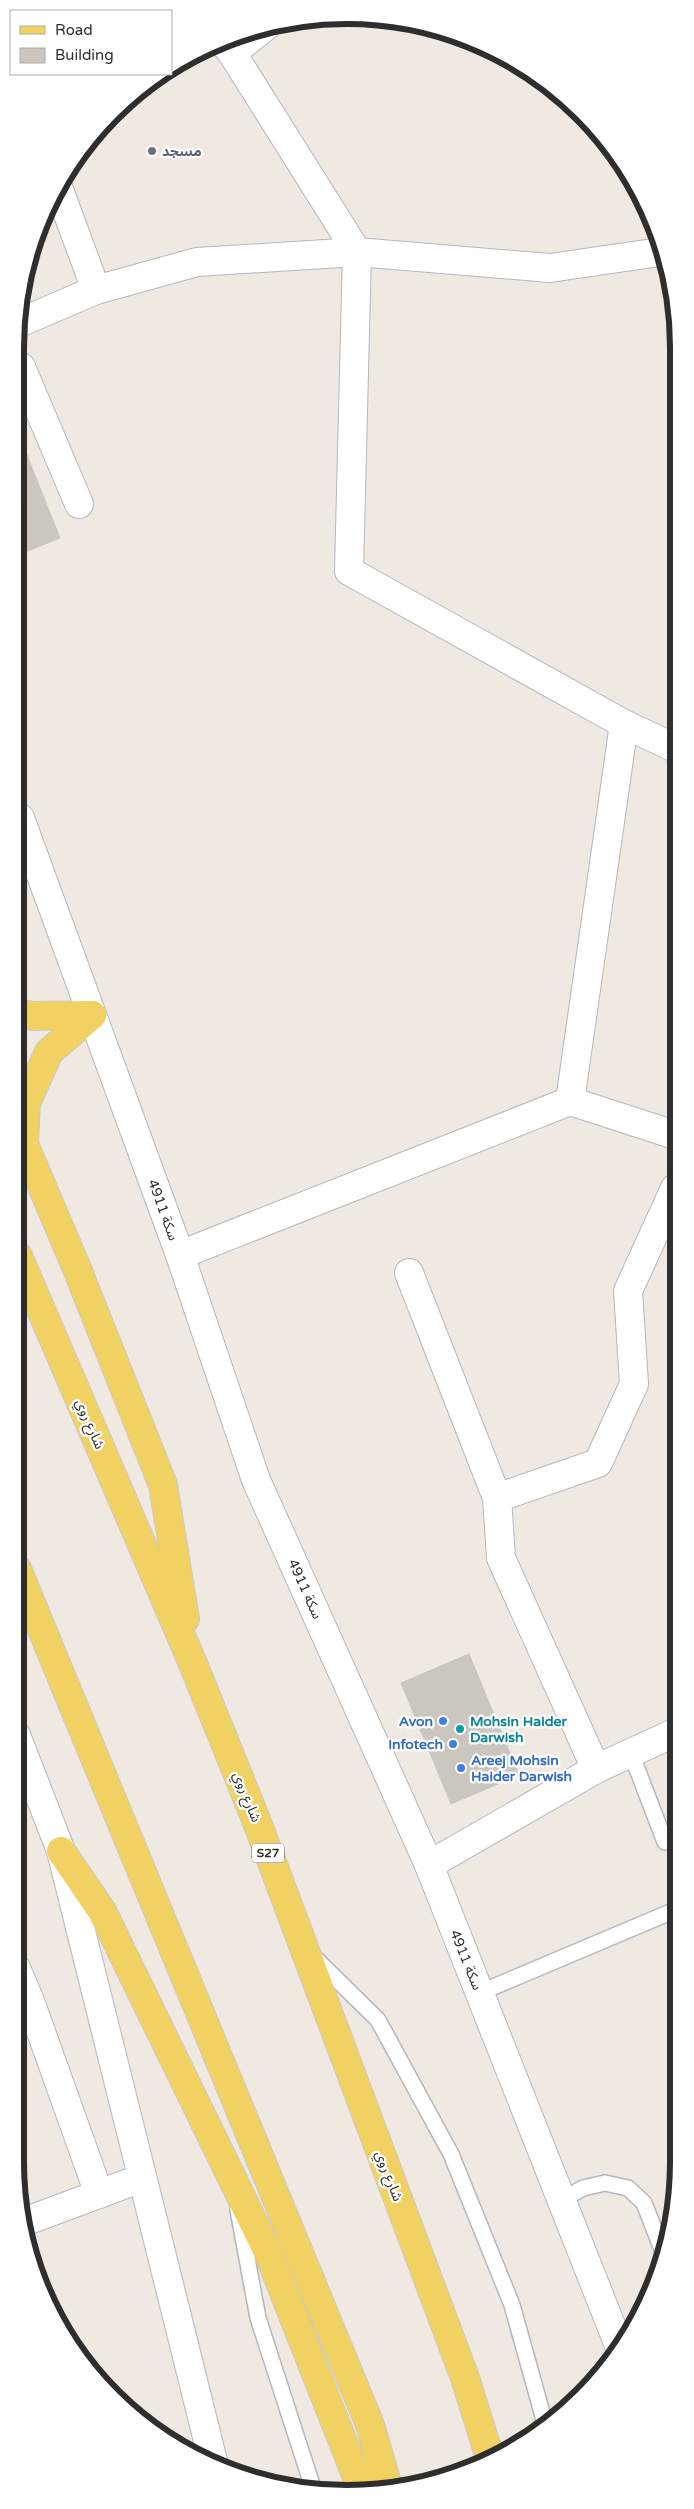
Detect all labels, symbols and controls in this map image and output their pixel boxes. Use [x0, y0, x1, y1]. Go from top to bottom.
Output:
legend [10, 10, 172, 75]
text: Road [55, 21, 93, 39]
text: Building [55, 46, 114, 64]
place label: مسجد [162, 143, 202, 160]
marker: مسجد [146, 145, 158, 157]
street label: سكة 4911 [144, 1177, 182, 1243]
street label: شارع روي [70, 1396, 108, 1453]
street label: سكة 4911 [284, 1556, 326, 1622]
place label: Avon [399, 1713, 433, 1730]
place label: Mohsin Haider Darwish [470, 1713, 567, 1746]
marker: Avon [437, 1715, 449, 1727]
marker: Mohsin Haider Darwish [454, 1723, 466, 1735]
place label: Infotech [388, 1736, 443, 1753]
marker: Infotech [447, 1738, 459, 1750]
place label: Areej Mohsin Haider Darwish [471, 1752, 572, 1785]
marker: Areej Mohsin Haider Darwish [455, 1762, 467, 1774]
street label: شارع روي [227, 1769, 265, 1826]
road number: S27 [252, 1844, 284, 1862]
street label: سكة 4911 [446, 1927, 486, 1993]
street label: شارع روي [369, 2148, 406, 2205]

